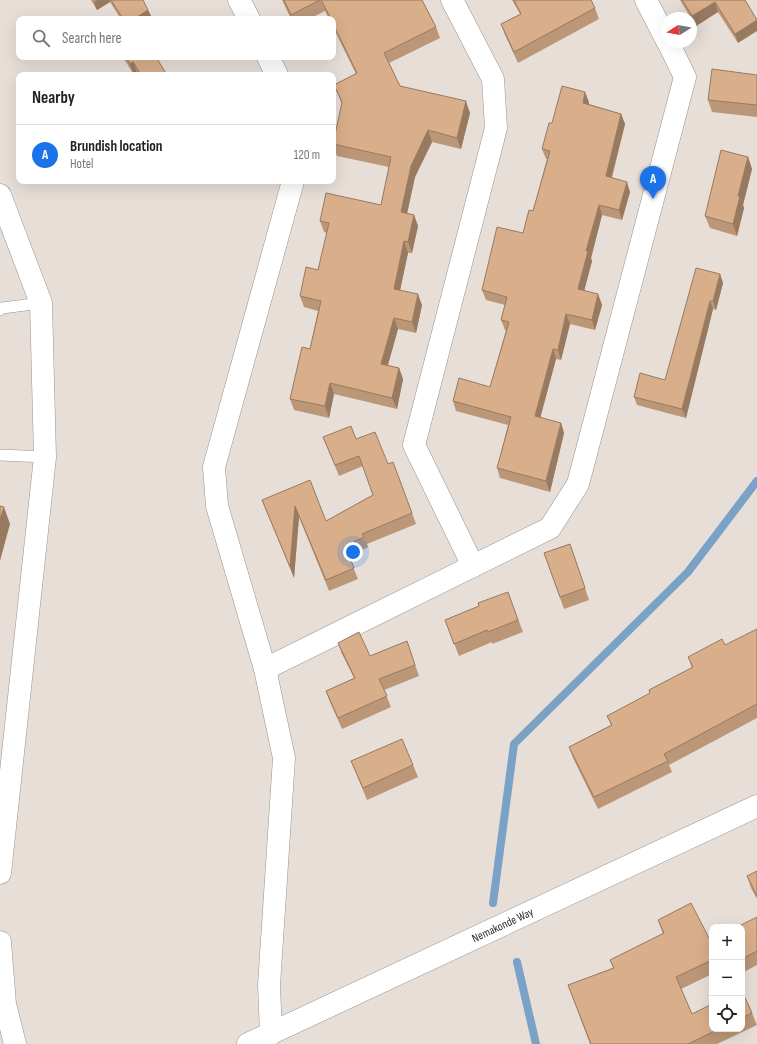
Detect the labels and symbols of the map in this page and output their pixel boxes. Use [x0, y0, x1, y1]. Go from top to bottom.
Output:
north arrow [661, 12, 697, 48]
pin: A [640, 166, 666, 199]
your location [343, 542, 363, 562]
street label: Nemakonde Way [469, 904, 536, 946]

